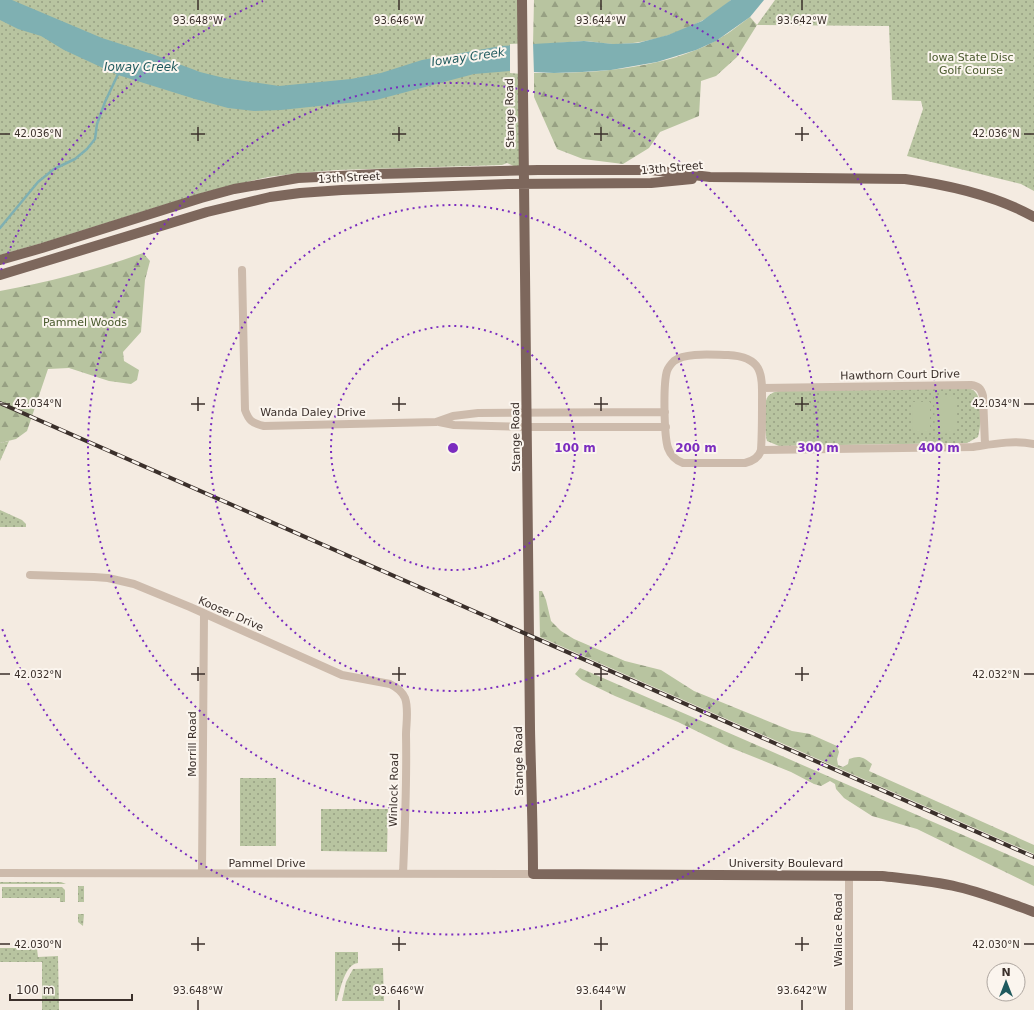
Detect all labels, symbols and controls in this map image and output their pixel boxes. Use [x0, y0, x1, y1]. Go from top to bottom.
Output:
text: 93.648°W [173, 15, 223, 26]
text: 93.646°W [374, 15, 424, 26]
text: 93.644°W [576, 15, 626, 26]
text: 93.642°W [777, 15, 827, 26]
water label: Ioway Creek [430, 45, 507, 69]
park label: Iowa State Disc Golf Course [928, 51, 1014, 77]
water label: Ioway Creek [104, 60, 179, 74]
street label: Stange Road [503, 78, 517, 148]
text: 42.036°N [14, 128, 62, 139]
text: 42.036°N [972, 128, 1020, 139]
street label: 13th Street [640, 159, 704, 177]
street label: 13th Street [318, 170, 381, 186]
park label: Pammel Woods [43, 316, 127, 329]
street label: Hawthorn Court Drive [840, 367, 960, 383]
text: 42.034°N [14, 398, 62, 409]
text: 42.034°N [972, 398, 1020, 409]
street label: Stange Road [509, 402, 523, 472]
street label: Wanda Daley Drive [260, 406, 366, 419]
centre of rings [446, 441, 460, 455]
text: 100 m [554, 441, 596, 455]
text: 200 m [675, 441, 717, 455]
text: 300 m [797, 441, 839, 455]
text: 400 m [918, 441, 960, 455]
street label: Kooser Drive [196, 594, 266, 634]
text: 42.032°N [14, 669, 62, 680]
text: 42.032°N [972, 669, 1020, 680]
street label: Morrill Road [186, 711, 199, 777]
street label: Stange Road [512, 726, 526, 796]
street label: Winlock Road [387, 753, 401, 827]
street label: Pammel Drive [229, 857, 306, 870]
street label: University Boulevard [729, 857, 843, 870]
street label: Wallace Road [832, 893, 845, 967]
text: 42.030°N [14, 939, 62, 950]
text: 42.030°N [972, 939, 1020, 950]
north arrow [986, 962, 1026, 1002]
text: N [1001, 966, 1011, 979]
scale bar [10, 976, 132, 1002]
text: 100 m [16, 983, 54, 997]
text: 93.648°W [173, 985, 223, 996]
text: 93.646°W [374, 985, 424, 996]
text: 93.644°W [576, 985, 626, 996]
text: 93.642°W [777, 985, 827, 996]

